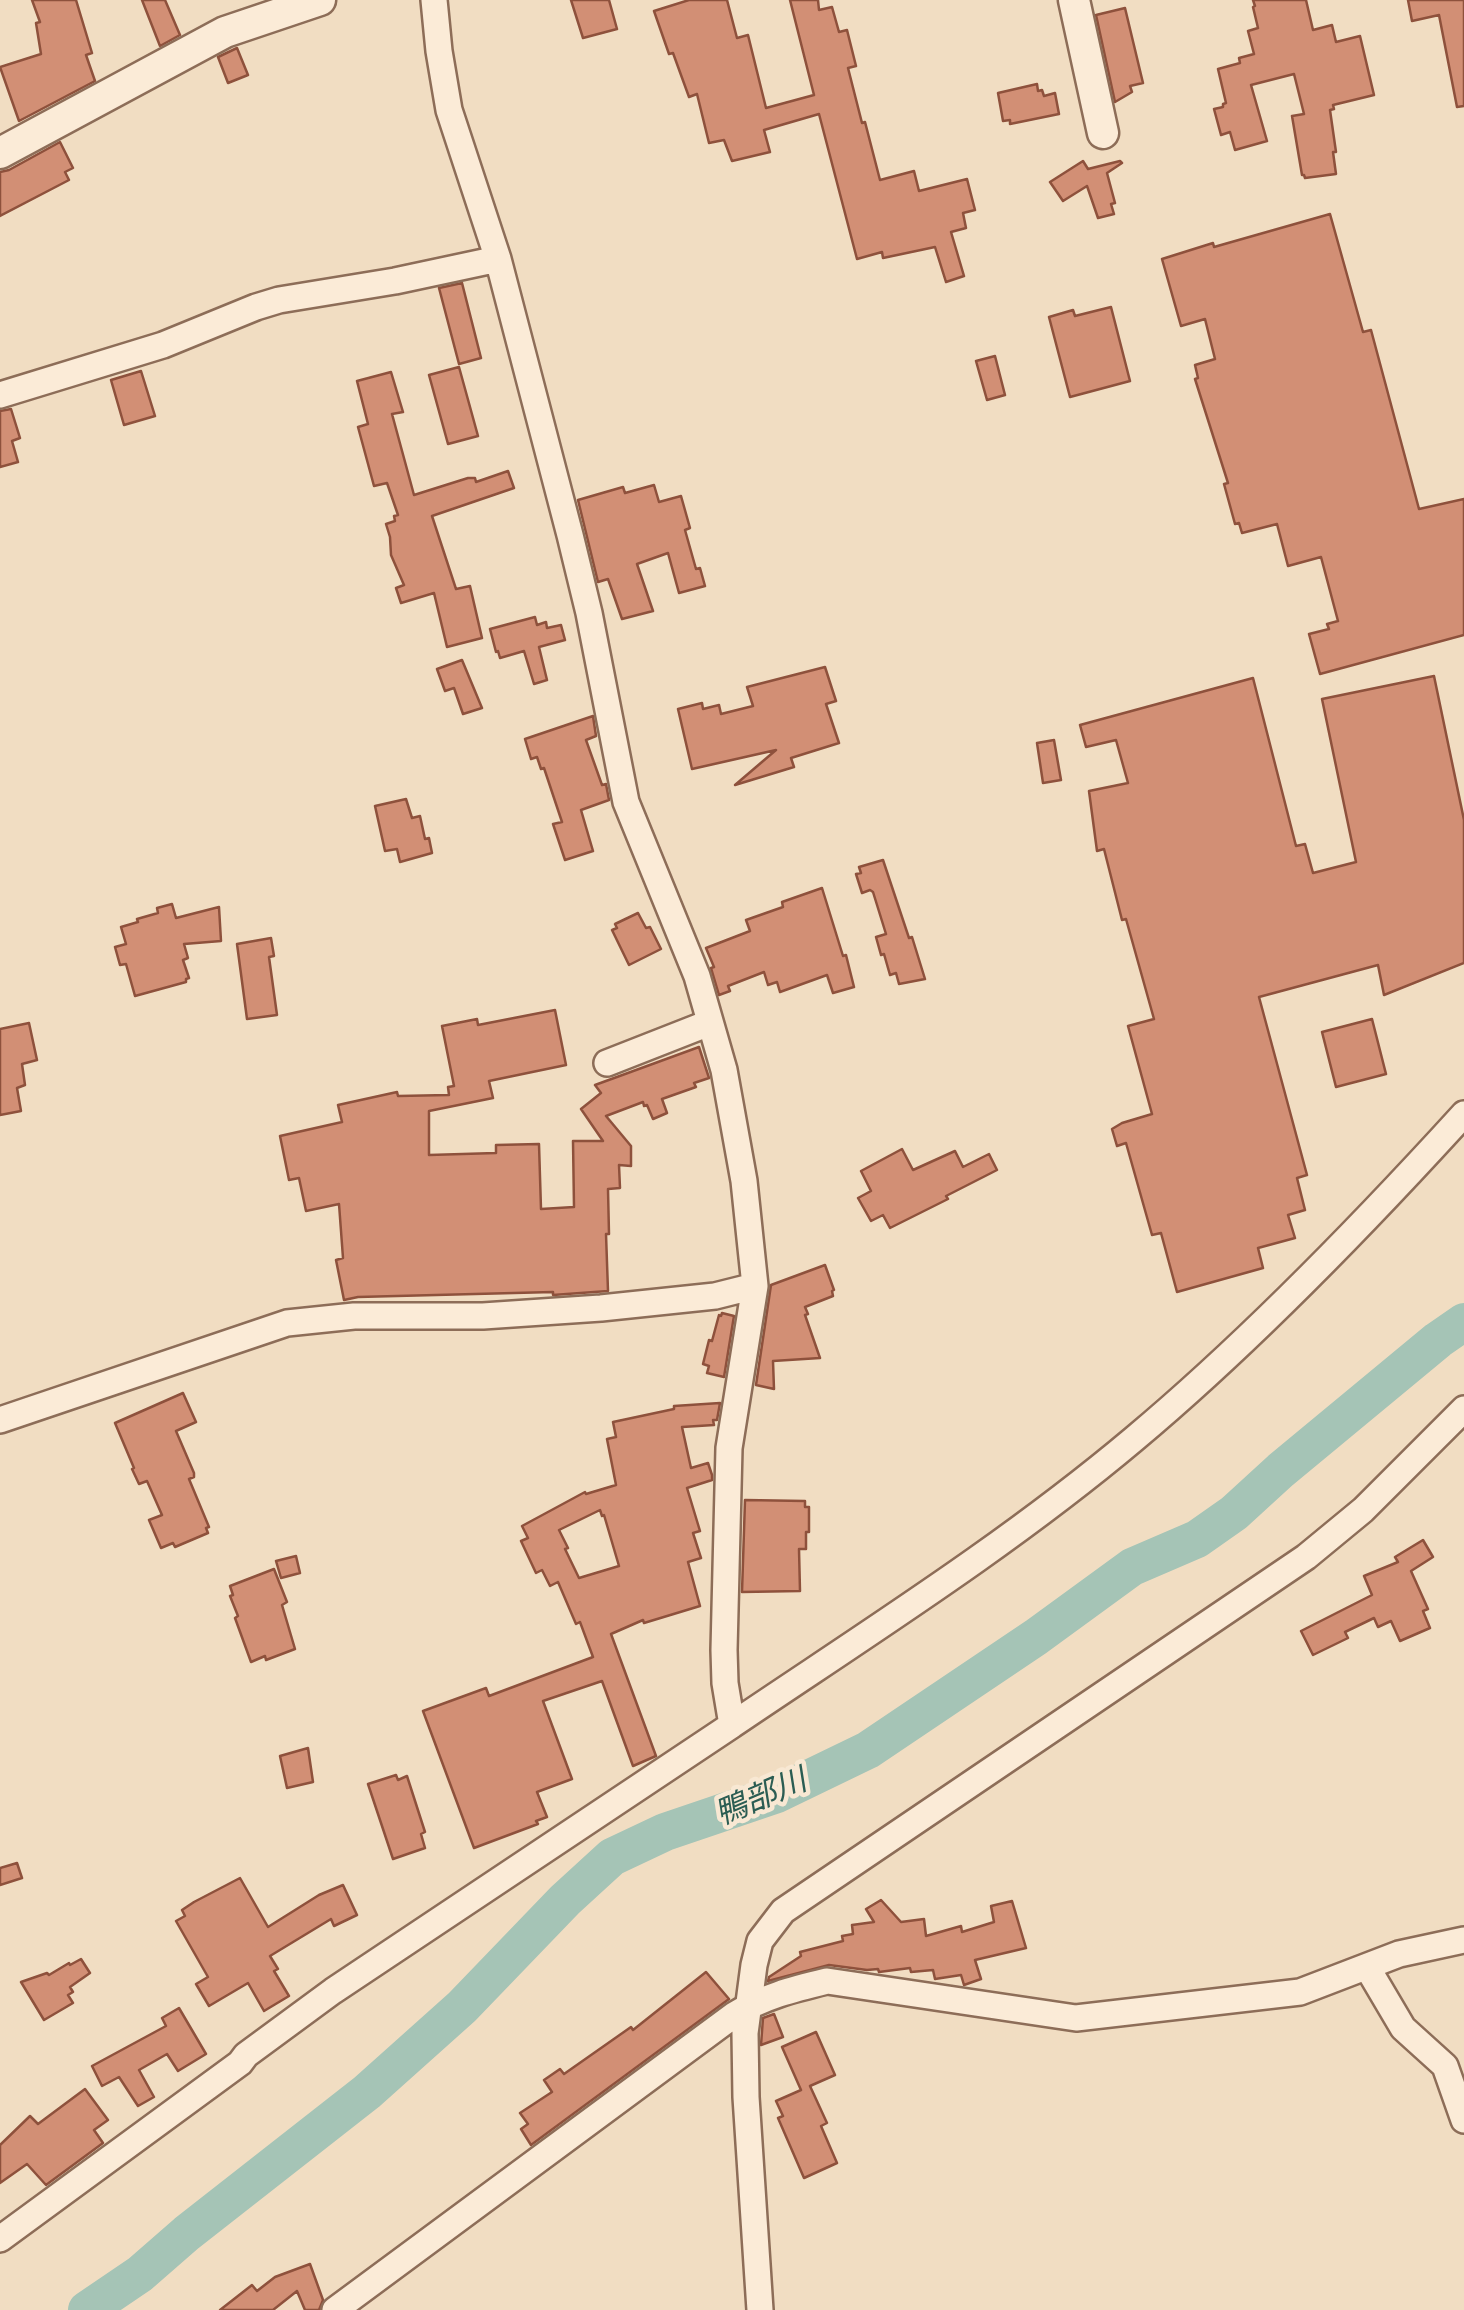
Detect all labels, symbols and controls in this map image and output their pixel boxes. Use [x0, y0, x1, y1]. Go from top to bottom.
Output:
water label: 鴨部川 [709, 1762, 813, 1834]

